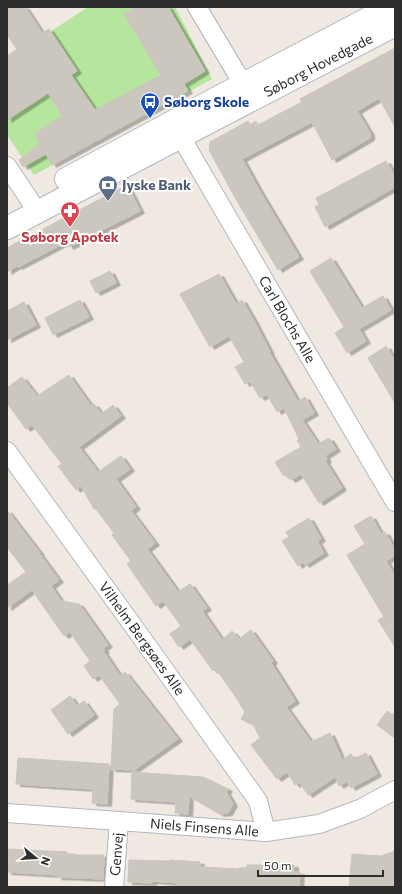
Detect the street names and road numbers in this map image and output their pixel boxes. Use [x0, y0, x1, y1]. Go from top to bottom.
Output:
street label: Søborg Hovedgade [260, 29, 375, 100]
street label: Carl Blochs Alle [256, 273, 320, 366]
street label: Vilhelm Bergsøes Alle [96, 578, 189, 698]
street label: Niels Finsens Alle [150, 814, 259, 839]
street label: Genvej [106, 832, 126, 876]

